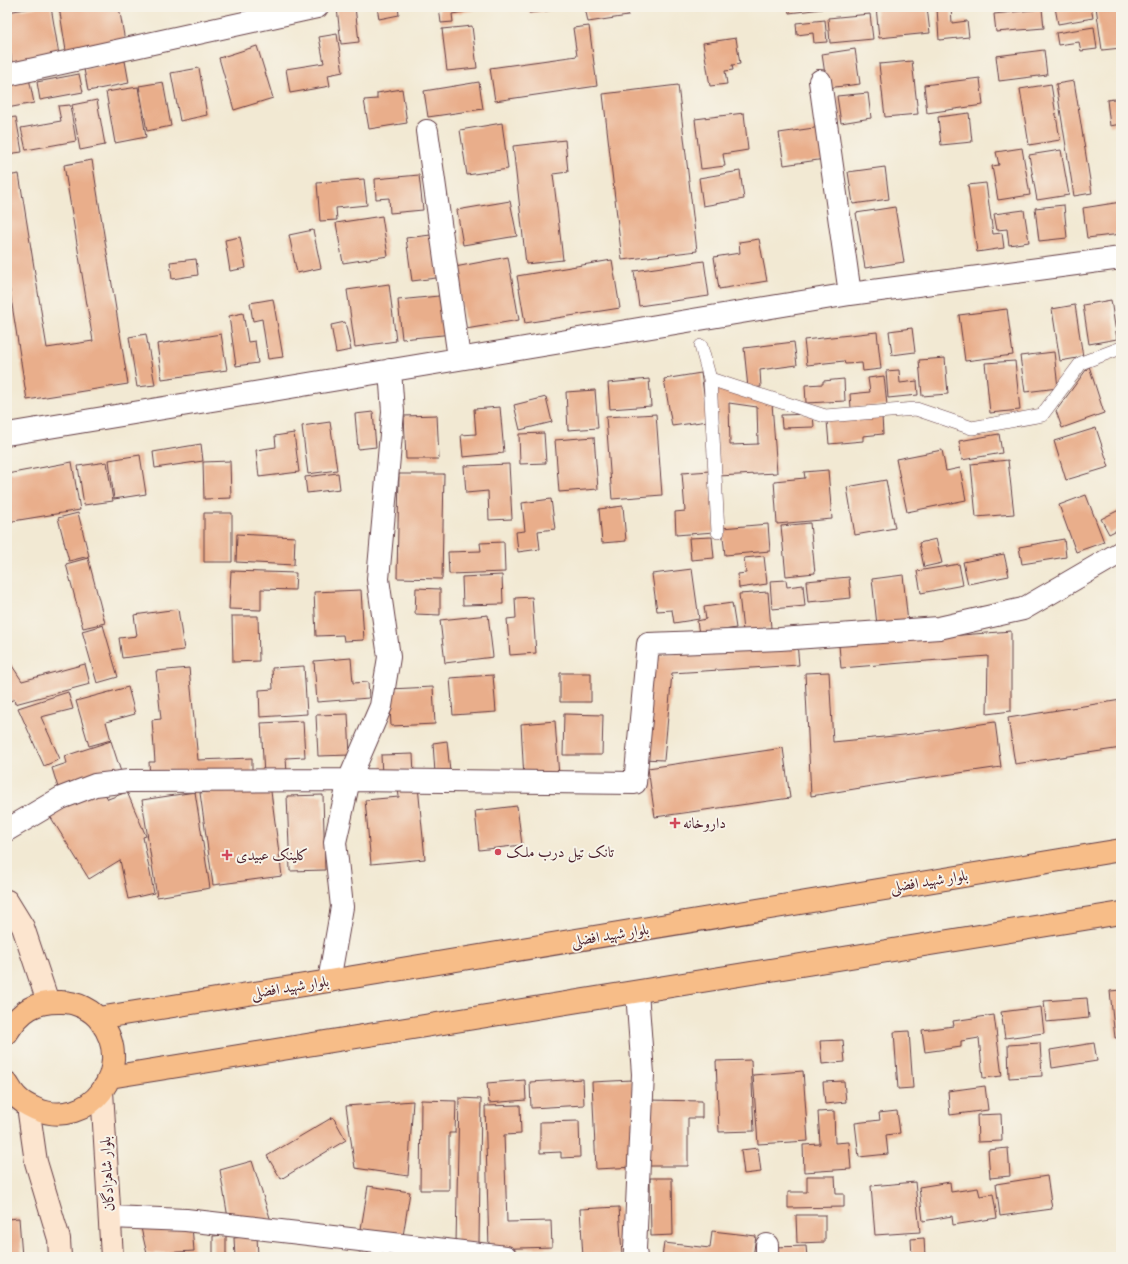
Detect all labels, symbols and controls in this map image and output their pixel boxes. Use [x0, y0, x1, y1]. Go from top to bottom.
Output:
place label: داروخانه [683, 814, 726, 832]
marker: داروخانه [670, 818, 680, 828]
place label: تانک تیل درب ملک [506, 843, 614, 863]
place label: کلینک عبیدی [236, 846, 308, 864]
marker: تانک تیل درب ملک [493, 847, 503, 857]
marker: کلینک عبیدی [221, 849, 233, 861]
street label: بلوار شهید افضلی [889, 866, 970, 898]
street label: بلوار شهید افضلی [570, 920, 651, 952]
street label: بلوار شهید افضلی [250, 972, 331, 1004]
street label: بلوار شاهزادگان [96, 1136, 119, 1212]

